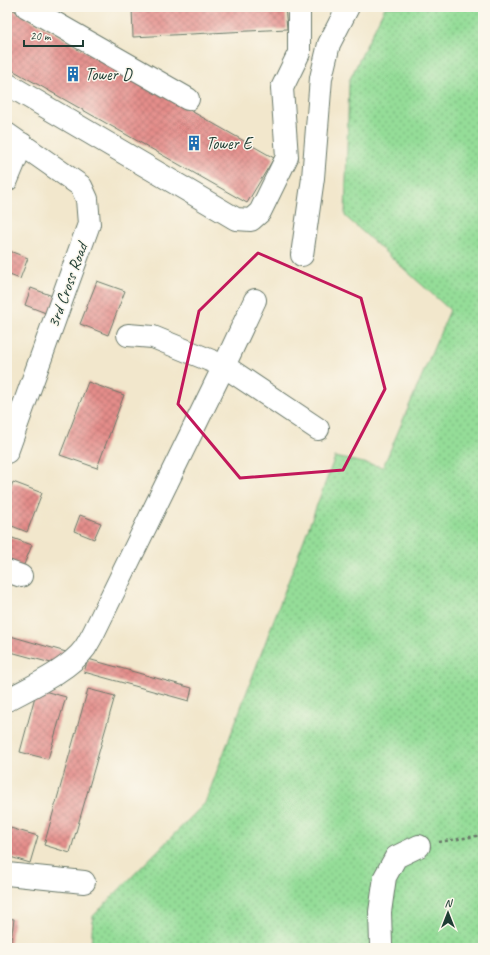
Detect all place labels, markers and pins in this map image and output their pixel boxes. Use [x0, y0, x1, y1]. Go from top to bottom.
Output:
place label: Tower D [85, 64, 133, 85]
building icon: Tower D [64, 65, 82, 83]
place label: Tower E [206, 133, 254, 154]
building icon: Tower E [185, 134, 203, 152]

